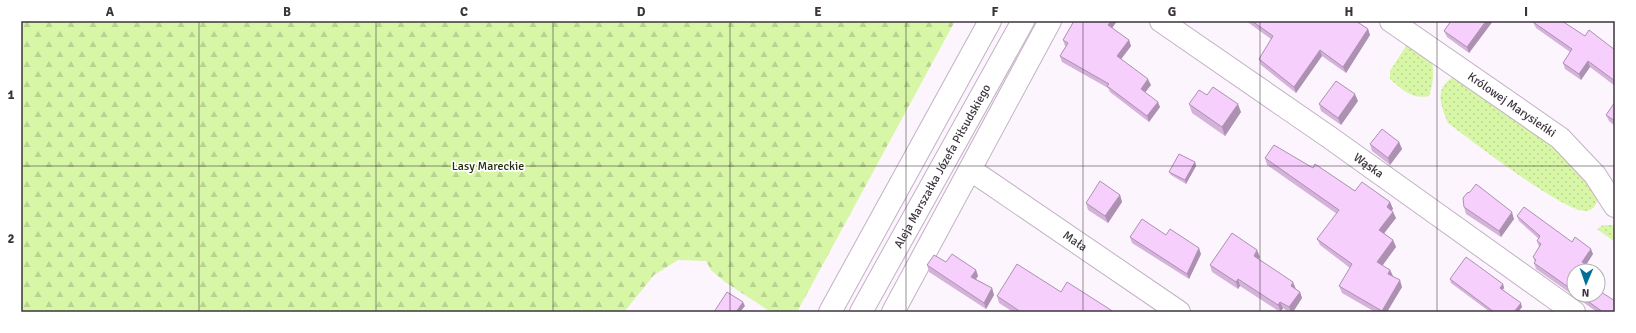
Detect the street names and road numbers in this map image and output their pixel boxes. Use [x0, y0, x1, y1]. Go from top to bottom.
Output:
street label: Królowej Marysieńki [1465, 69, 1559, 140]
street label: Aleja Marszałka Józefa Piłsudskiego [891, 82, 994, 251]
street label: Wąska [1351, 150, 1387, 181]
street label: Mała [1060, 228, 1090, 255]

